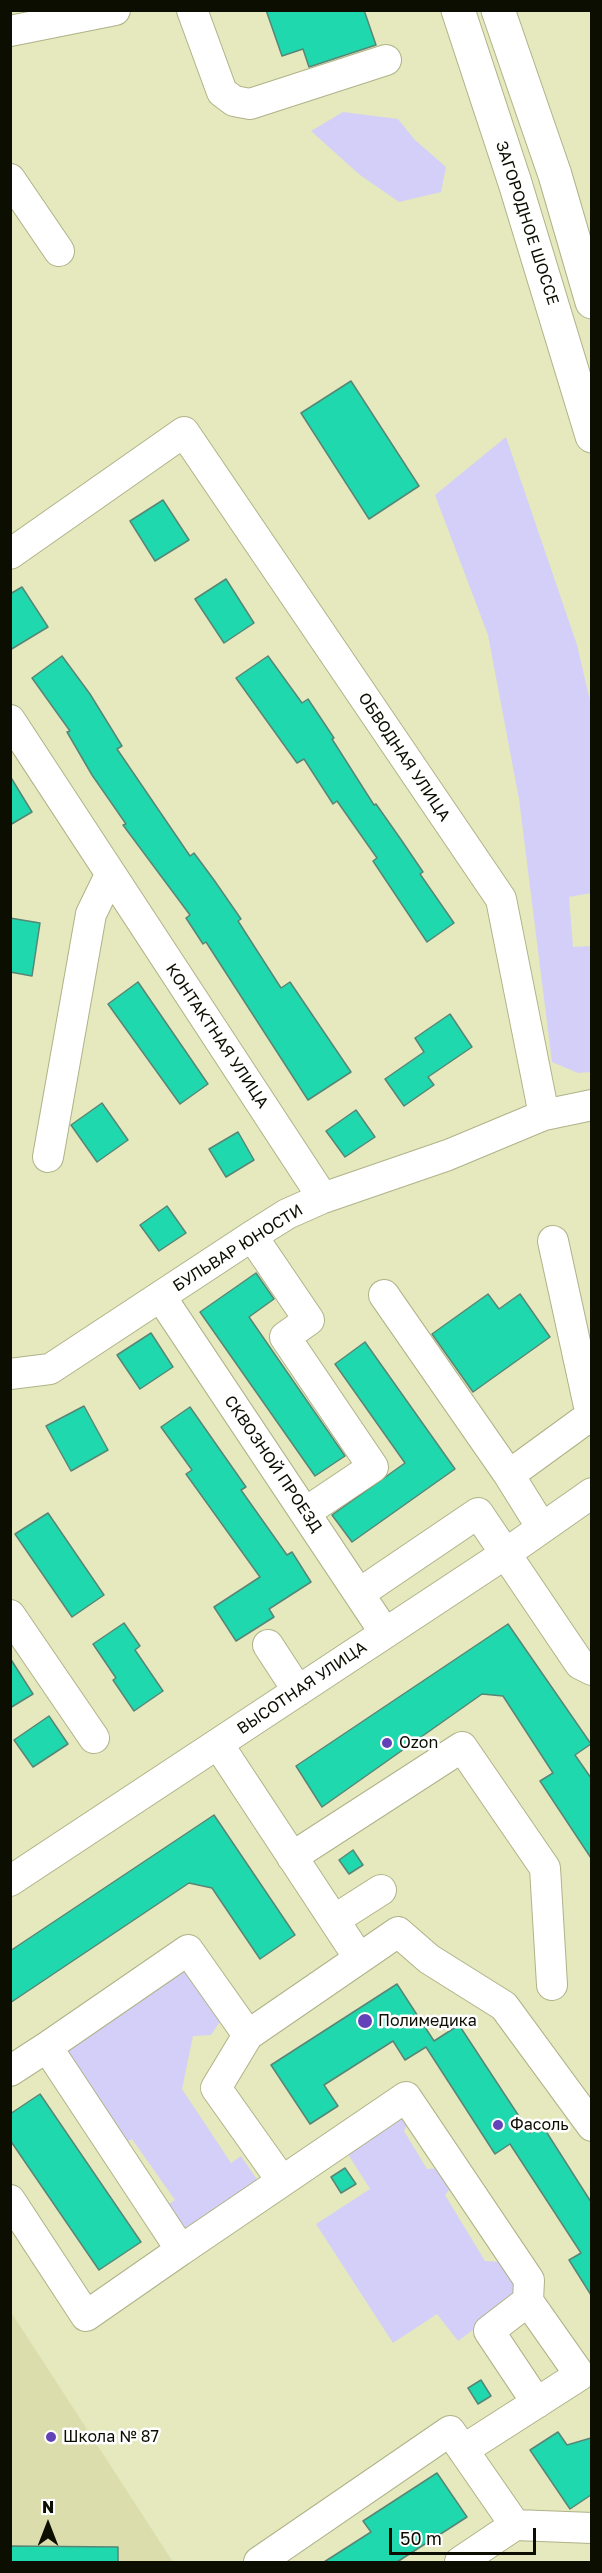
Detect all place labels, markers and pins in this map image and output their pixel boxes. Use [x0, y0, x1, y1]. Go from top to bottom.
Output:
place label: Ozon [399, 1733, 438, 1753]
marker: Ozon [380, 1736, 394, 1750]
place label: Полимедика [378, 2011, 477, 2031]
marker: Полимедика [356, 2012, 374, 2030]
place label: Фасоль [510, 2115, 569, 2135]
marker: Фасоль [491, 2118, 505, 2132]
place label: Школа № 87 [63, 2427, 159, 2447]
marker: Школа № 87 [44, 2430, 58, 2444]

